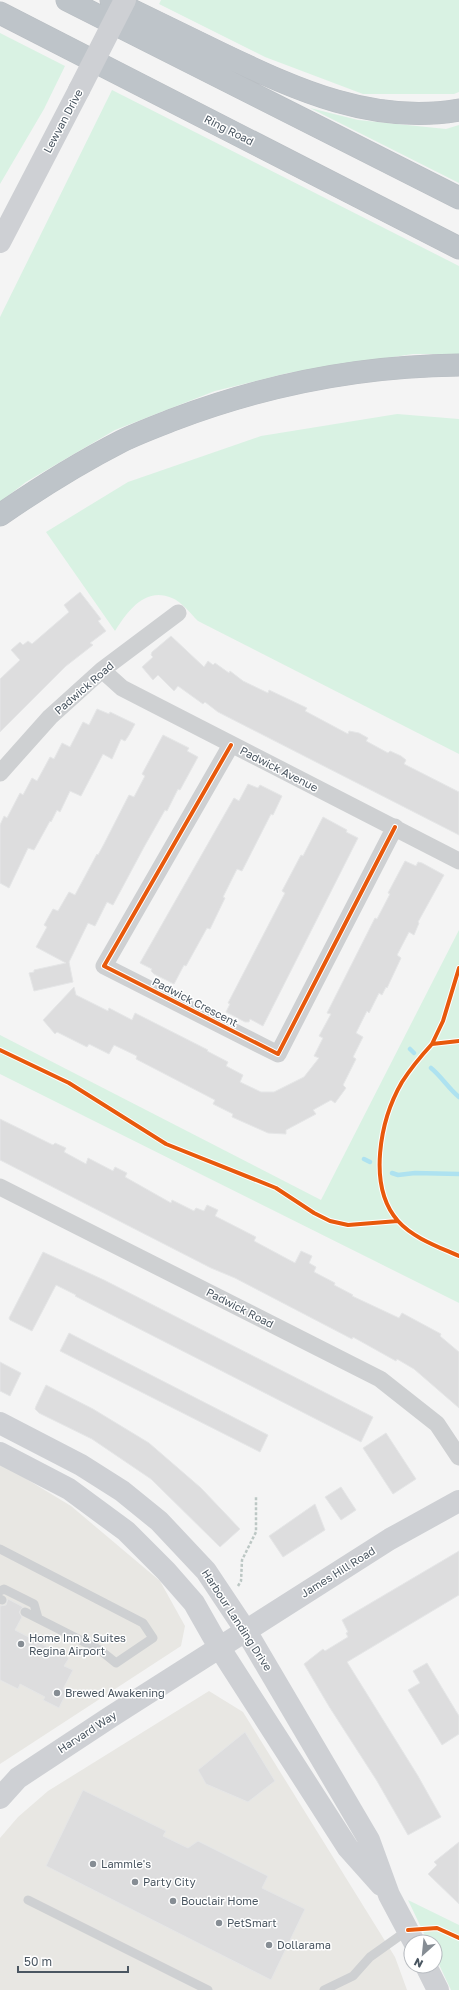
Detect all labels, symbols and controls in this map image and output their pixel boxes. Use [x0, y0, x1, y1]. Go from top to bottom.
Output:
street label: Lewvan Drive [40, 87, 85, 155]
street label: Ring Road [202, 112, 256, 148]
street label: Padwick Road [52, 658, 116, 717]
street label: Padwick Avenue [238, 743, 320, 794]
street label: Padwick Crescent [150, 974, 240, 1029]
street label: Padwick Road [204, 1285, 276, 1330]
street label: James Hill Road [298, 1544, 377, 1600]
street label: Harbour Landing Drive [200, 1566, 275, 1673]
place label: Home Inn & Suites Regina Airport [29, 1631, 126, 1657]
marker: Home Inn & Suites Regina Airport [16, 1639, 26, 1649]
place label: Brewed Awakening [65, 1686, 165, 1699]
marker: Brewed Awakening [52, 1688, 62, 1698]
street label: Harvard Way [55, 1708, 118, 1755]
place label: Lammle's [101, 1857, 151, 1870]
marker: Lammle's [88, 1859, 98, 1869]
place label: Party City [143, 1875, 196, 1888]
marker: Party City [130, 1877, 140, 1887]
place label: Bouclair Home [181, 1894, 258, 1907]
marker: Bouclair Home [168, 1896, 178, 1906]
place label: PetSmart [227, 1916, 277, 1929]
marker: PetSmart [214, 1918, 224, 1928]
north arrow [403, 1934, 443, 1974]
place label: Dollarama [277, 1938, 331, 1951]
marker: Dollarama [264, 1940, 274, 1950]
scale bar [18, 1948, 128, 1974]
text: 50 m [24, 1954, 52, 1969]
text: N [412, 1956, 425, 1971]

